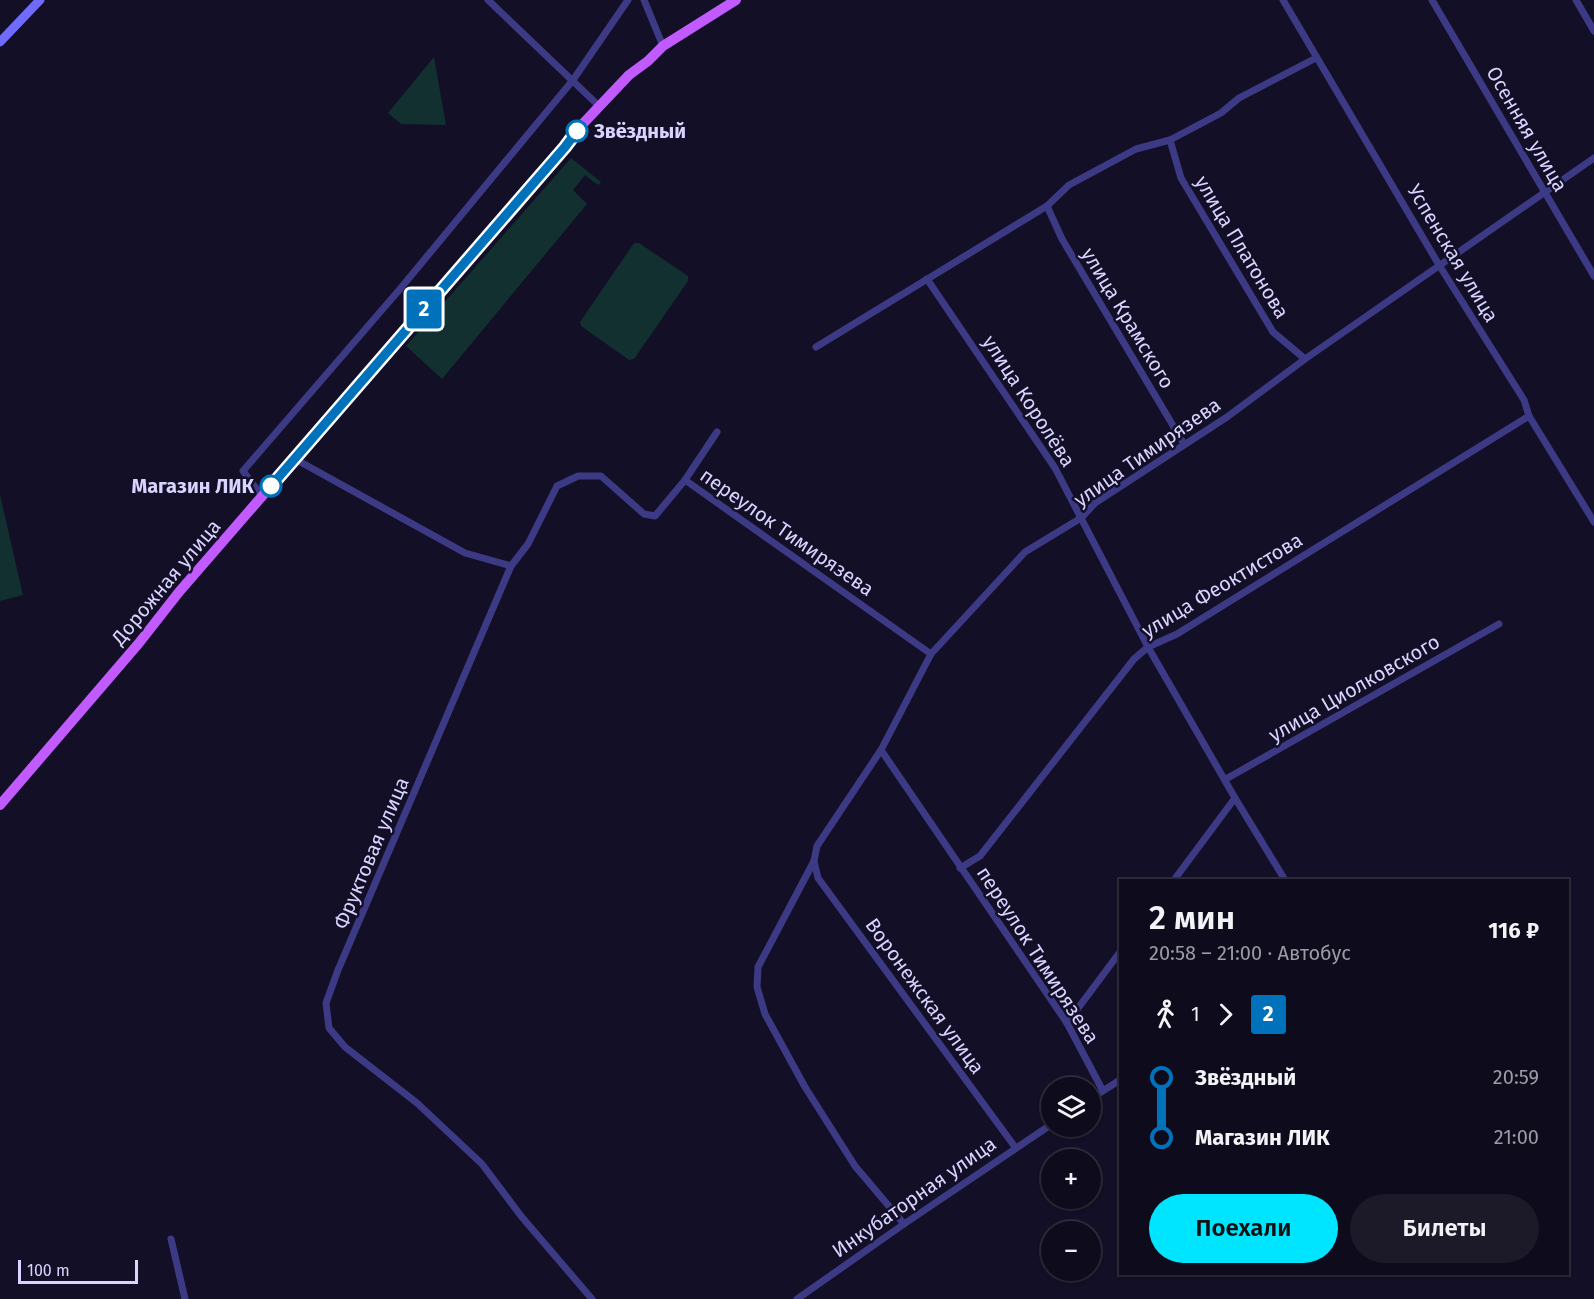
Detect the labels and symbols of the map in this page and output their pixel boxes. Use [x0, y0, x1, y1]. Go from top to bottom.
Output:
street label: Осенняя улица [1481, 62, 1573, 196]
place label: Звёздный [593, 119, 686, 143]
marker: Звёздный [566, 120, 588, 142]
street label: улица Платонова [1190, 171, 1294, 323]
street label: Успенская улица [1402, 180, 1504, 326]
street label: улица Крамского [1077, 243, 1179, 393]
line badge: 2 [404, 290, 444, 328]
street label: улица Королёва [978, 331, 1080, 471]
street label: улица Тимирязева [1069, 392, 1225, 512]
street label: переулок Тимирязева [696, 463, 878, 601]
place label: Магазин ЛИК [131, 474, 255, 498]
marker: Магазин ЛИК [260, 475, 282, 497]
street label: Дорожная улица [106, 514, 225, 650]
street label: улица Феоктистова [1137, 528, 1307, 642]
street label: улица Циолковского [1264, 629, 1444, 747]
street label: Фруктовая улица [328, 773, 414, 933]
street label: переулок Тимирязева [972, 862, 1104, 1048]
street label: Воронежская улица [860, 913, 990, 1079]
street label: Инкубаторная улица [827, 1131, 1001, 1263]
scale bar [18, 1257, 138, 1284]

